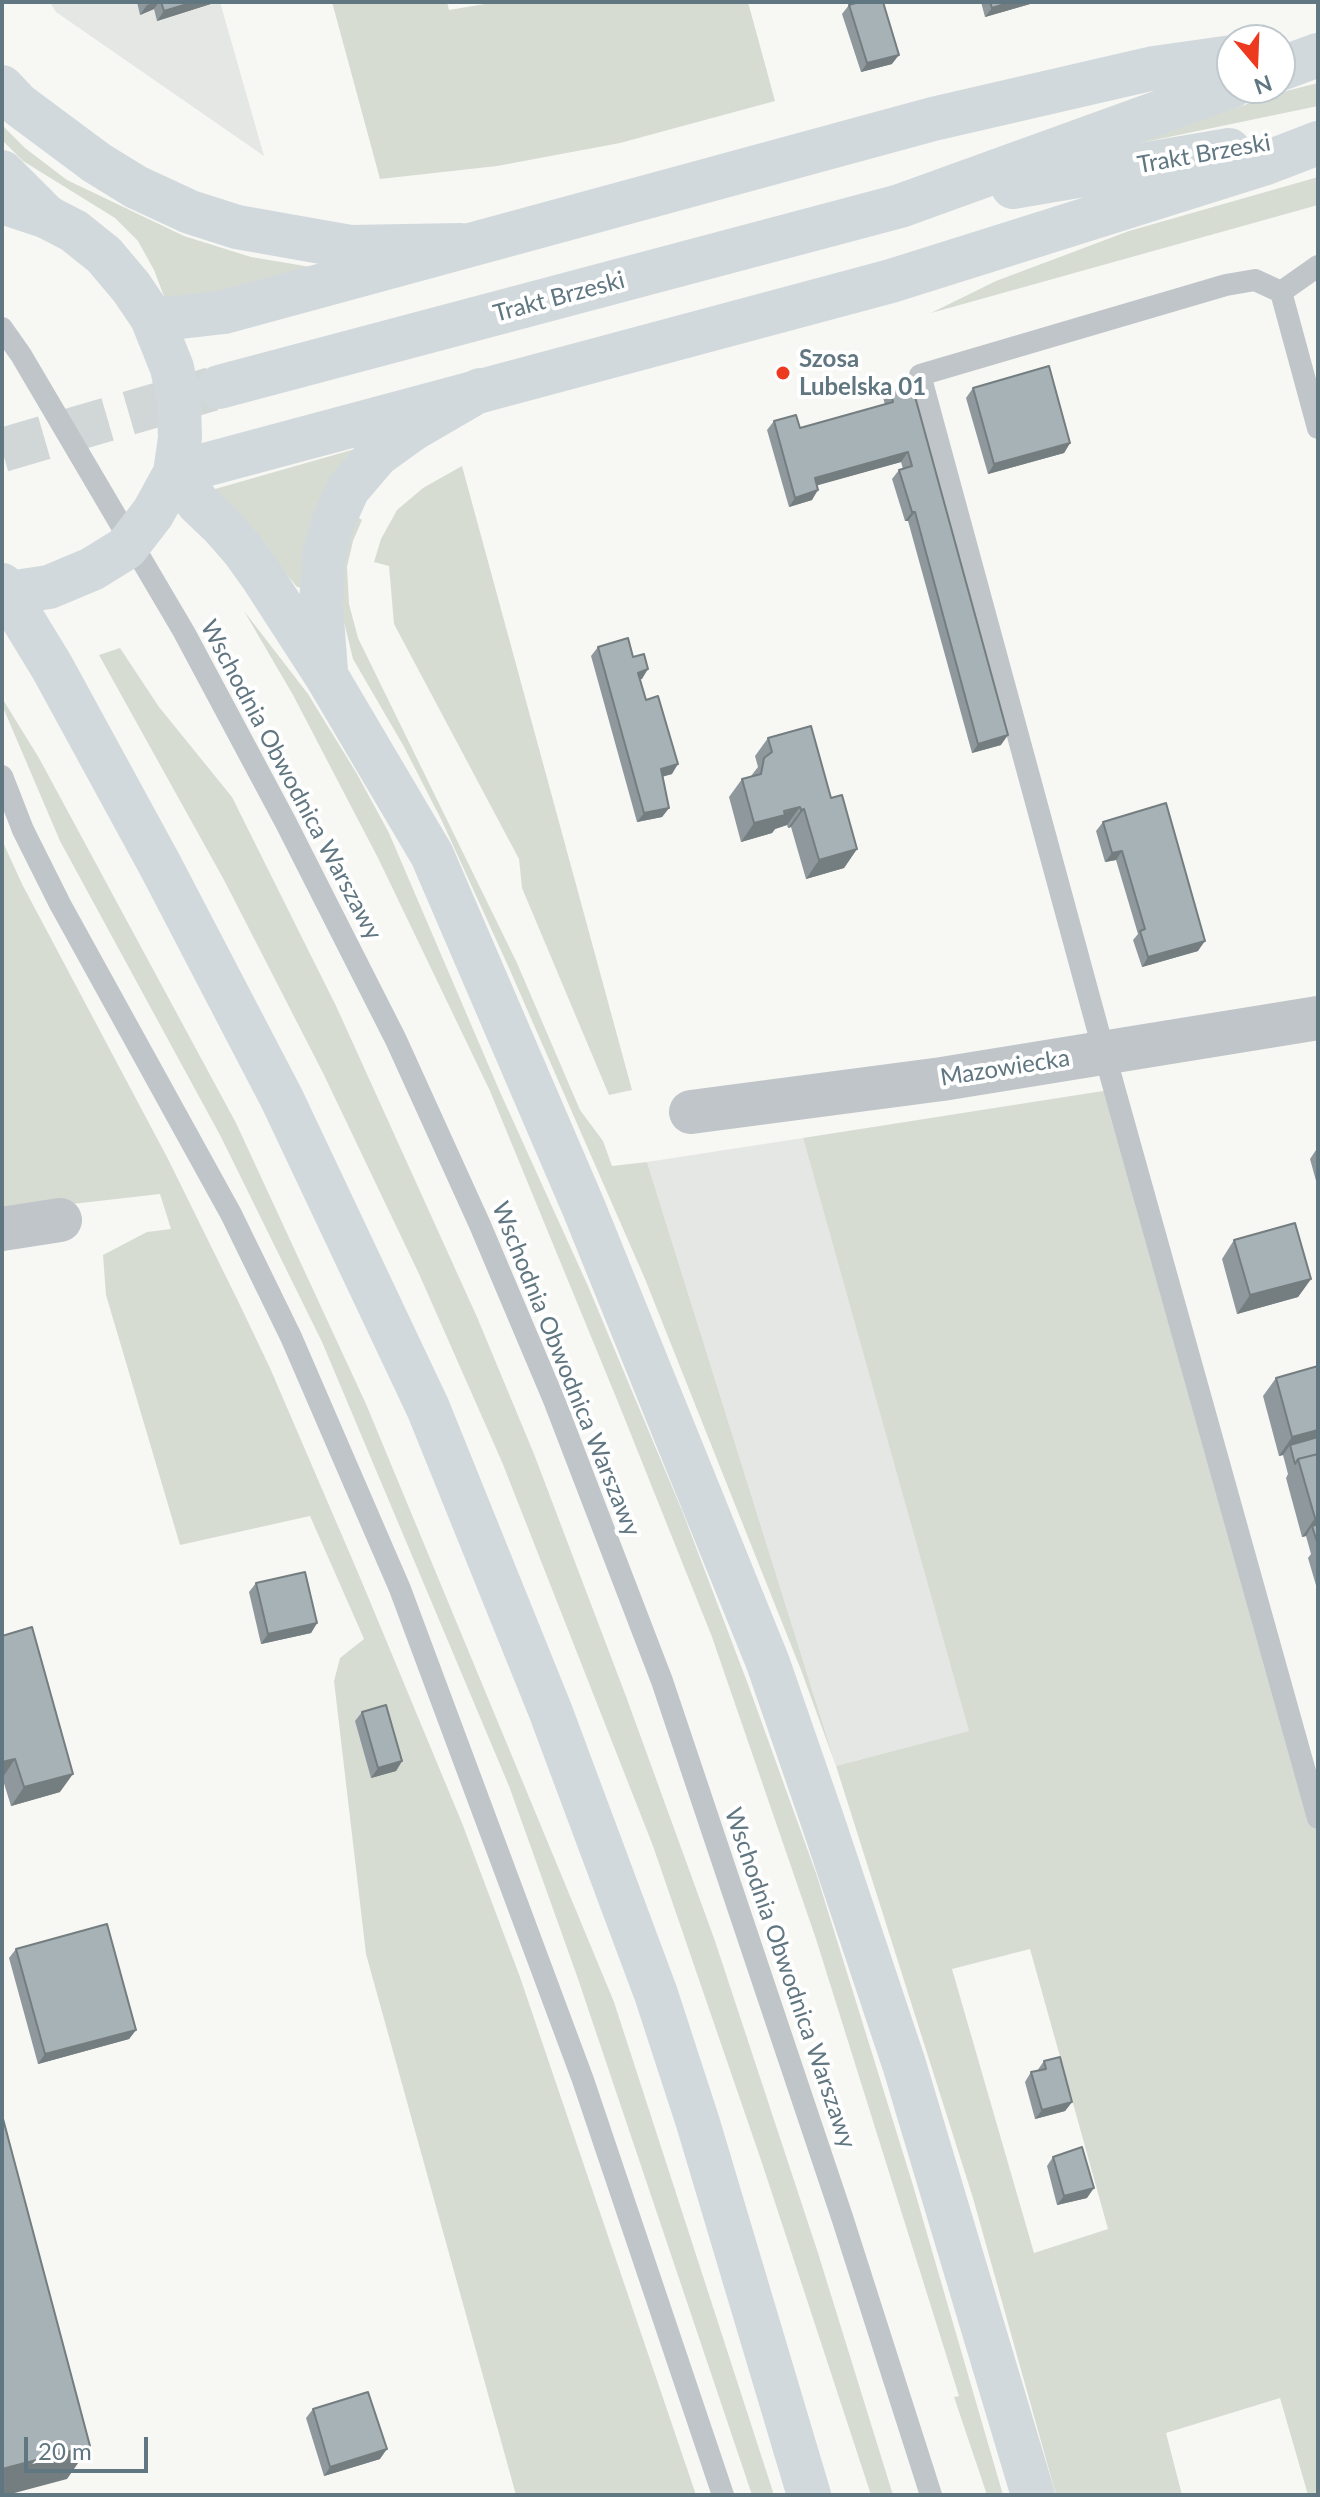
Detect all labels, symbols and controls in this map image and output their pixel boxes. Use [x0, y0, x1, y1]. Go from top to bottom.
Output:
north arrow [1216, 24, 1296, 104]
text: N [1251, 70, 1276, 101]
street label: Trakt Brzeski [1135, 128, 1273, 180]
street label: Trakt Brzeski [490, 266, 628, 328]
place label: Szosa Lubelska 01 [799, 345, 926, 401]
marker: Szosa Lubelska 01 [774, 364, 792, 382]
street label: Wschodnia Obwodnica Warszawy [194, 615, 388, 945]
street label: Mazowiecka [938, 1044, 1072, 1092]
street label: Wschodnia Obwodnica Warszawy [486, 1198, 646, 1540]
street label: Wschodnia Obwodnica Warszawy [718, 1804, 862, 2152]
scale bar [28, 2421, 152, 2471]
text: 20 m [38, 2436, 92, 2465]

